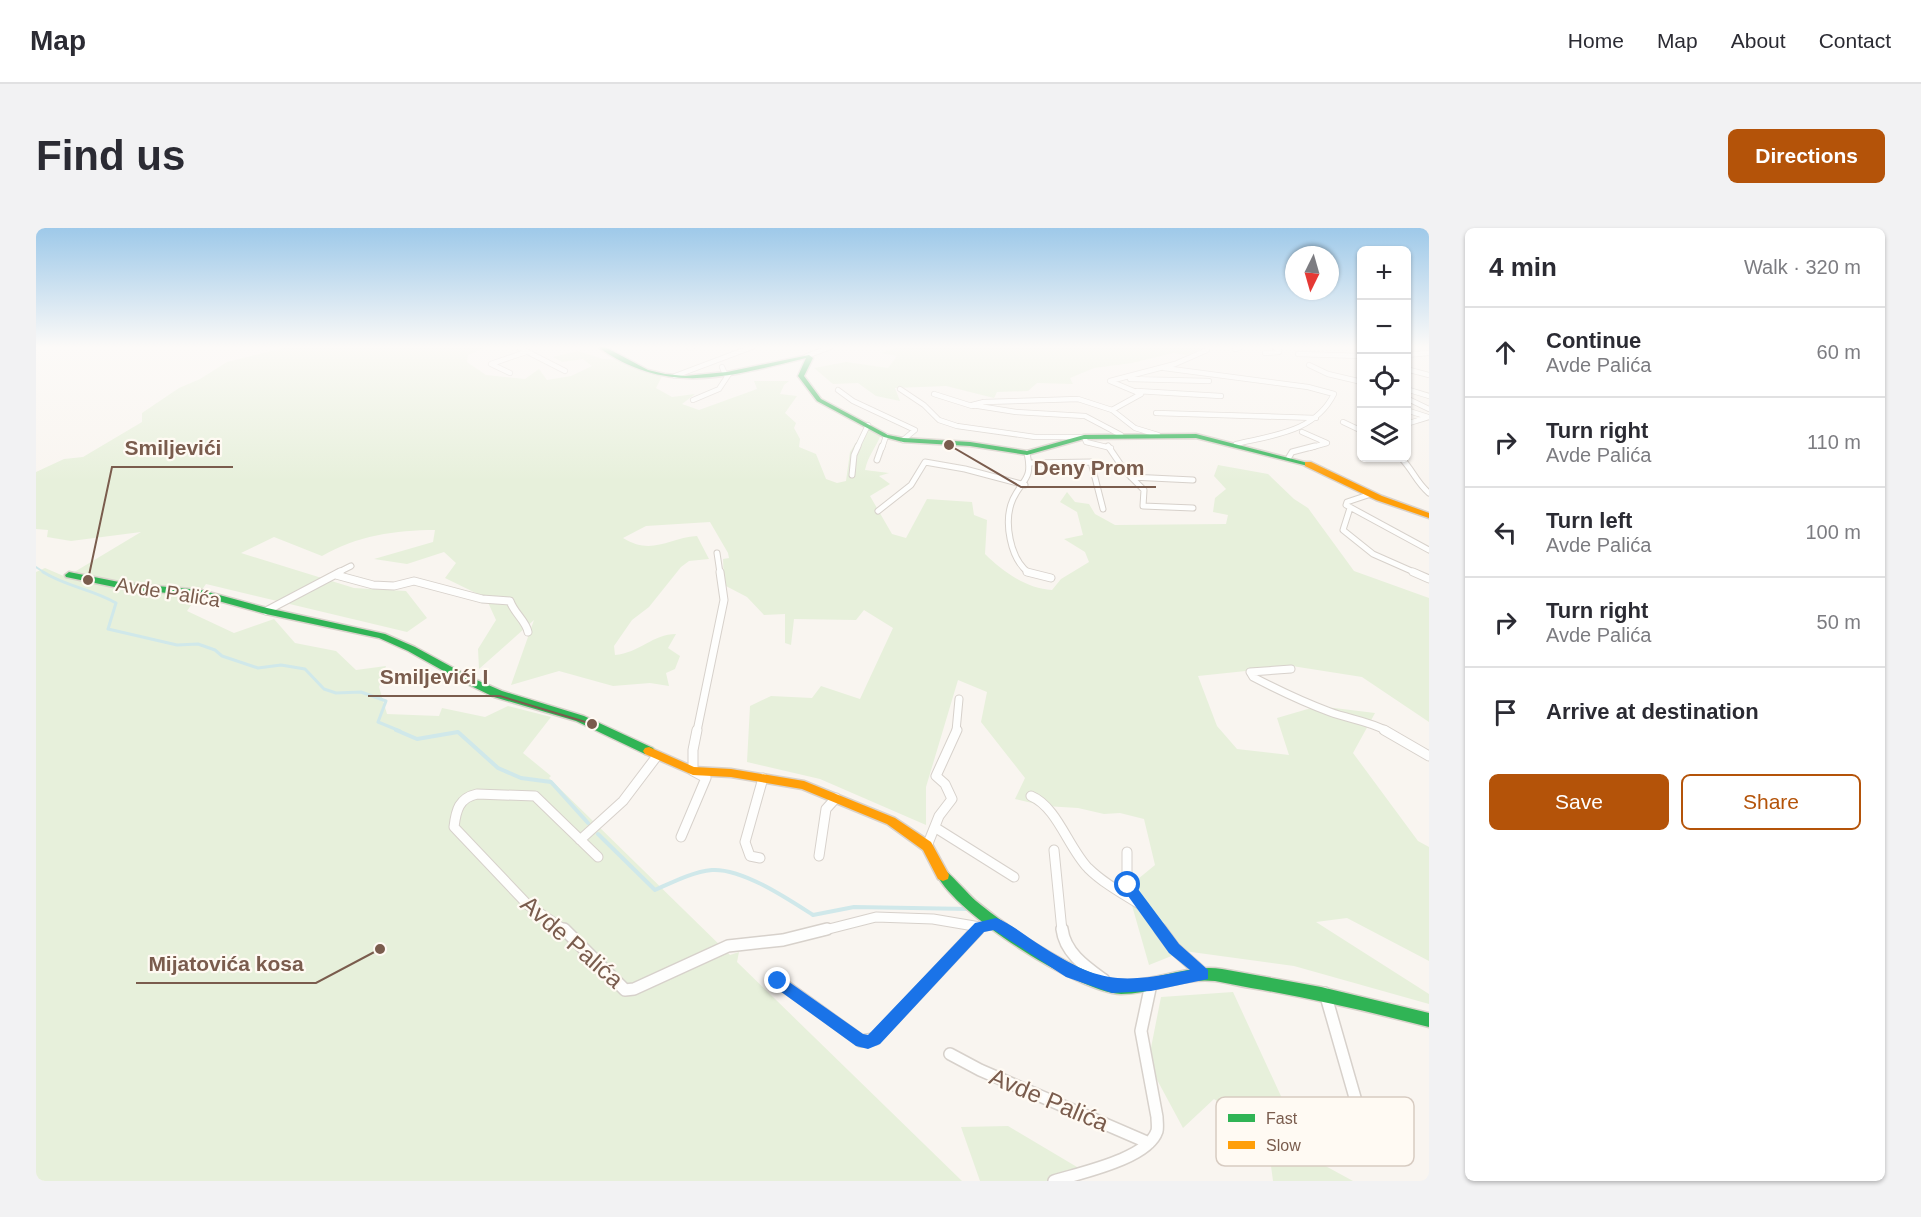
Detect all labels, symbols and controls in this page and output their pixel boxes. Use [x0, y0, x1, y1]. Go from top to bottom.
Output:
text: Map [30, 25, 86, 56]
text: Home [1568, 29, 1624, 52]
text: Map [1657, 29, 1698, 52]
text: About [1731, 29, 1786, 52]
text: Contact [1819, 29, 1891, 52]
button: Directions [1728, 129, 1885, 183]
text: Find us [36, 132, 185, 179]
north arrow [1285, 246, 1339, 300]
map controls [1357, 246, 1411, 462]
button: + [1357, 246, 1411, 300]
text: 4 min [1489, 252, 1557, 282]
text: Walk · 320 m [1744, 256, 1861, 278]
button: − [1357, 300, 1411, 354]
text: Continue [1546, 328, 1641, 353]
icon: ahead [1489, 336, 1522, 369]
text: 60 m [1817, 341, 1861, 363]
button: locate [1357, 354, 1411, 408]
text: Avde Palića [1546, 354, 1651, 376]
button: layers [1357, 408, 1411, 462]
text: Turn right [1546, 418, 1648, 443]
icon: right [1489, 426, 1522, 459]
callout: Smiljevići [112, 428, 233, 467]
text: 110 m [1807, 431, 1861, 453]
text: Smiljevići [125, 436, 221, 459]
text: Avde Palića [1546, 444, 1651, 466]
callout: Deny Prom [1021, 448, 1156, 487]
text: Deny Prom [1034, 456, 1144, 479]
text: Turn left [1546, 508, 1632, 533]
icon: left [1489, 516, 1522, 549]
text: 100 m [1805, 521, 1861, 543]
text: Avde Palića [1546, 534, 1651, 556]
street label: Avde Palića [114, 573, 223, 611]
text: Turn right [1546, 598, 1648, 623]
icon: right [1489, 606, 1522, 639]
text: 50 m [1817, 611, 1861, 633]
text: Avde Palića [1546, 624, 1651, 646]
callout: Smiljevići I [368, 657, 500, 696]
text: Smiljevići I [380, 665, 488, 688]
icon: arrive [1489, 696, 1522, 729]
text: Arrive at destination [1546, 699, 1759, 724]
button: Save [1489, 774, 1669, 830]
button: Share [1681, 774, 1861, 830]
route start [1114, 871, 1140, 897]
street label: Avde Palića [516, 890, 629, 994]
callout: Mijatovića kosa [136, 944, 316, 983]
text: Mijatovića kosa [148, 952, 304, 975]
route end [764, 967, 790, 993]
street label: Avde Palića [986, 1062, 1113, 1137]
legend [1216, 1097, 1414, 1166]
text: Fast [1266, 1110, 1298, 1127]
text: Slow [1266, 1137, 1301, 1154]

